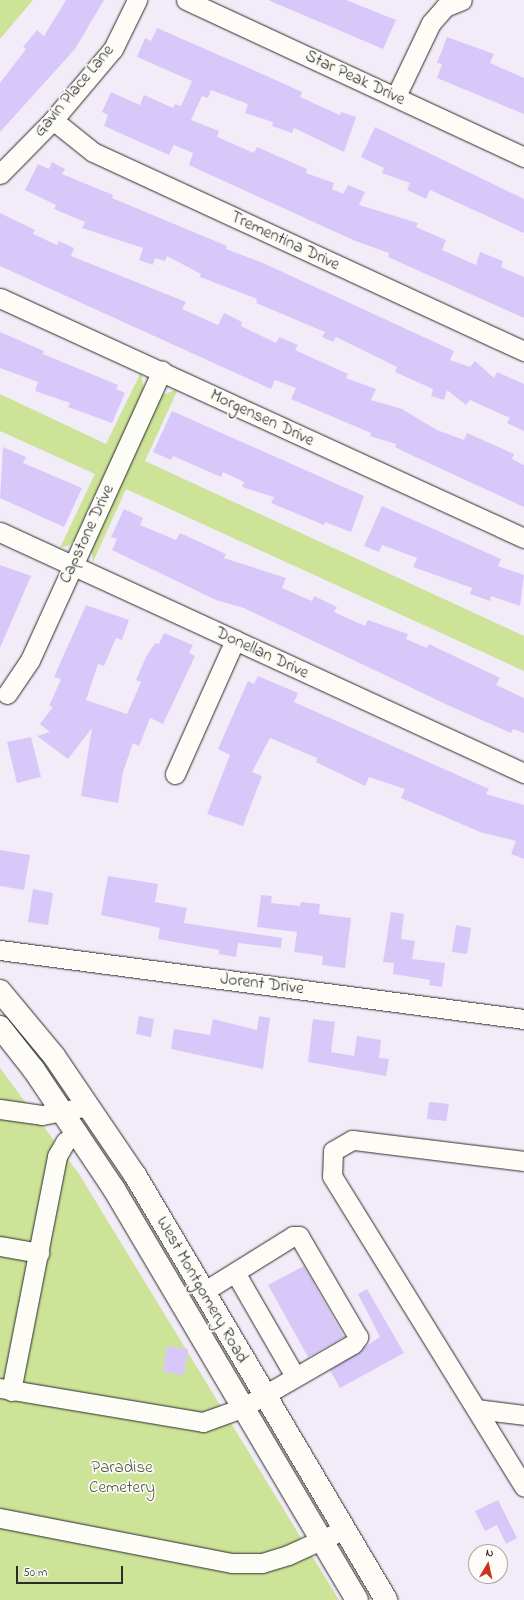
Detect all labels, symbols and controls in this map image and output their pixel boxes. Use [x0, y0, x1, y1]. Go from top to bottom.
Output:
street label: Gavin Place Lane [30, 41, 118, 141]
street label: Star Peak Drive [302, 46, 408, 110]
street label: Trementina Drive [227, 207, 343, 275]
street label: Morgensen Drive [207, 385, 317, 451]
street label: Capstone Drive [55, 481, 119, 587]
street label: Donellan Drive [212, 623, 312, 683]
street label: Jorent Drive [219, 969, 305, 999]
street label: West Montgomery Road [152, 1213, 252, 1367]
park label: Paradise Cemetery [89, 1458, 155, 1498]
north arrow [468, 1544, 508, 1584]
text: N [485, 1545, 495, 1562]
scale bar [18, 1558, 125, 1584]
text: 50 m [23, 1564, 47, 1582]

